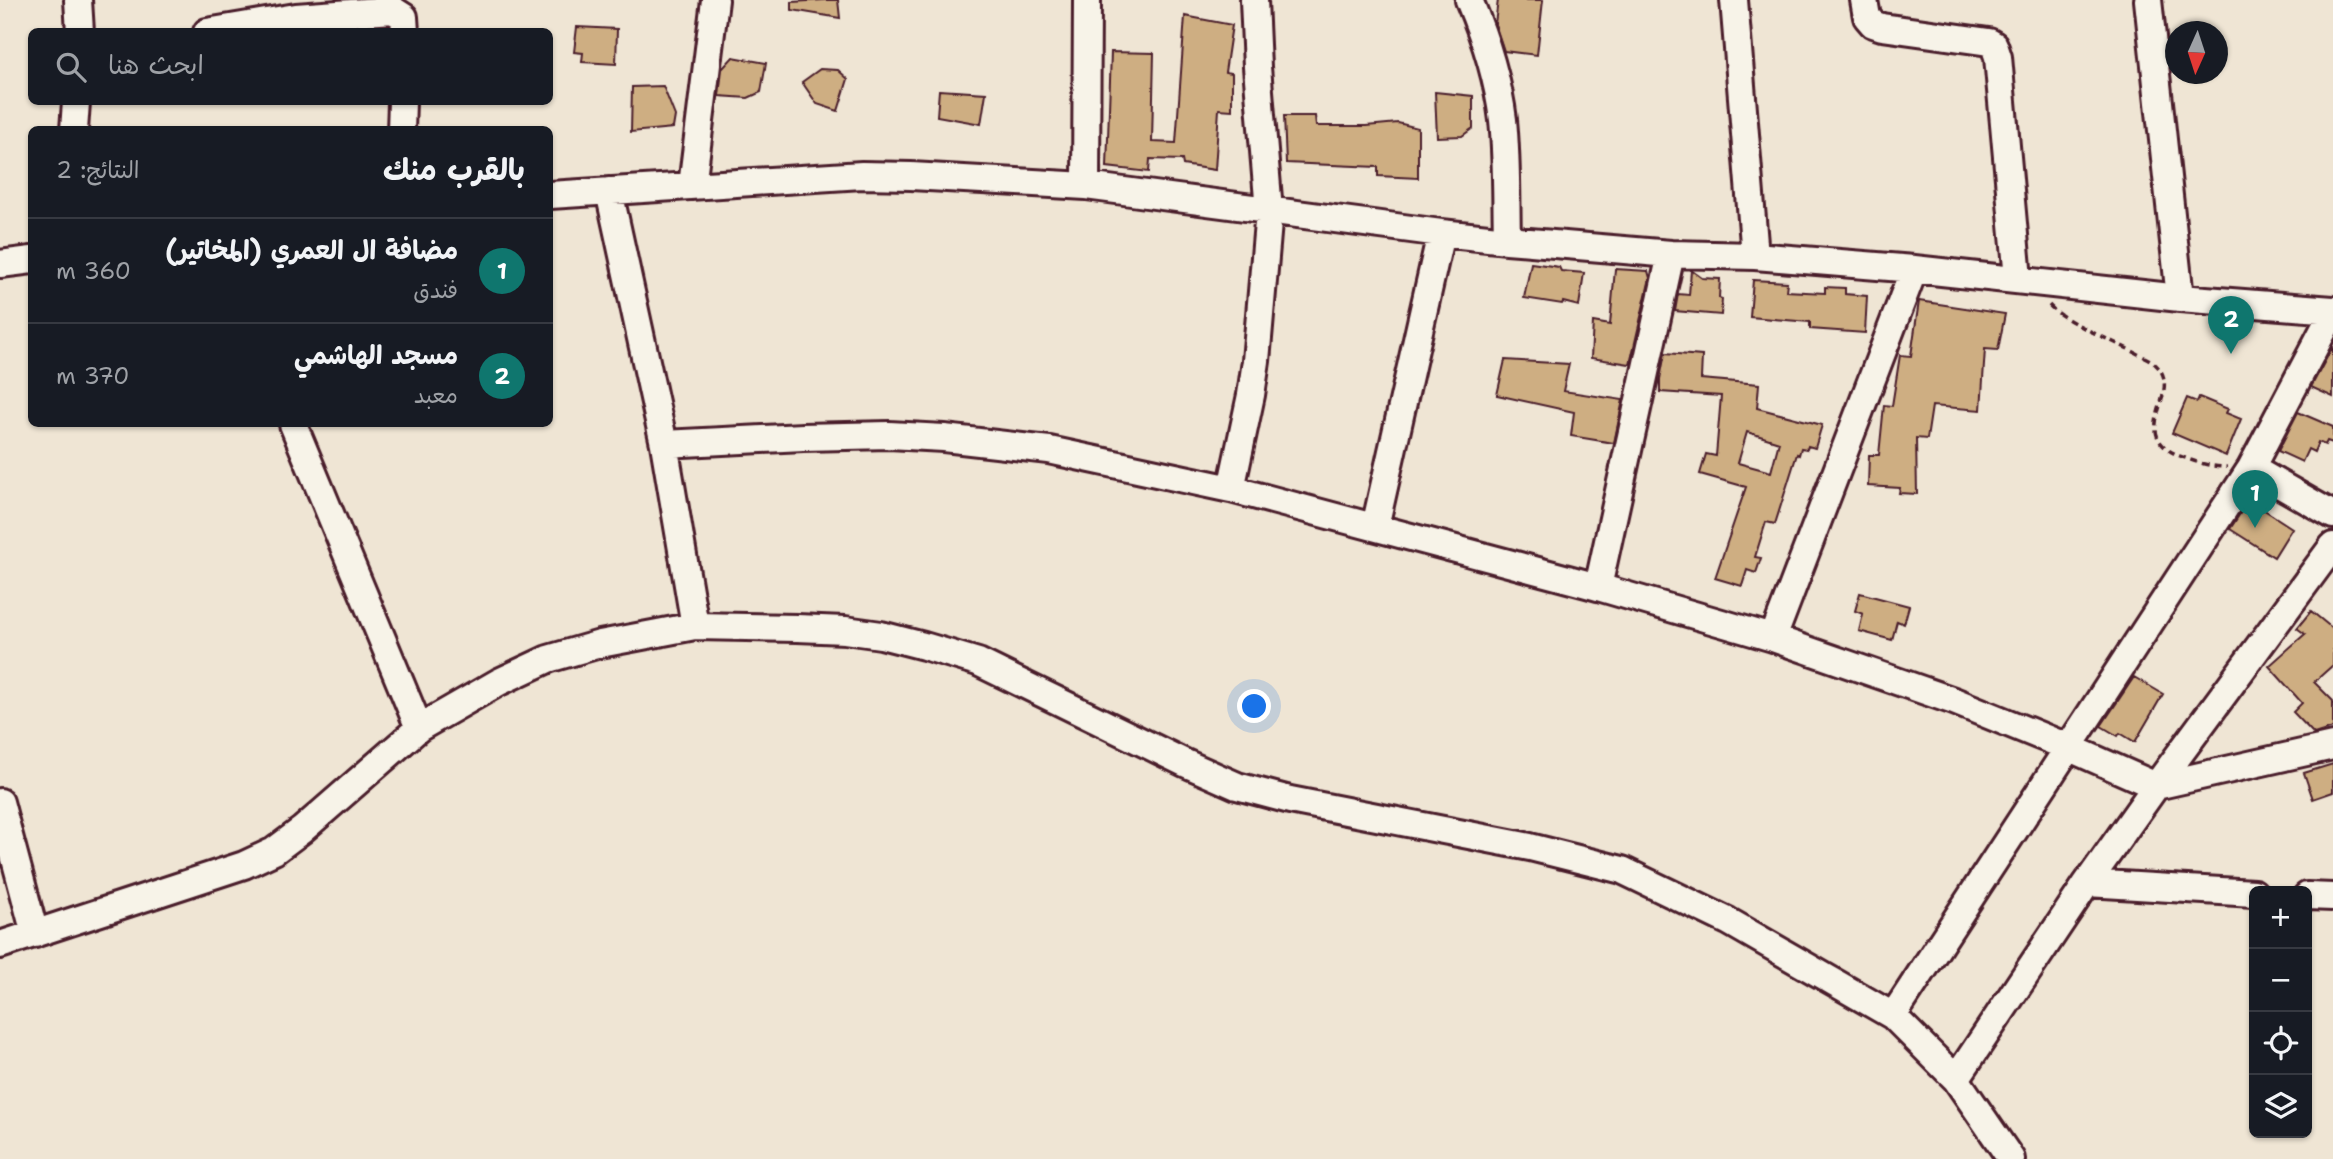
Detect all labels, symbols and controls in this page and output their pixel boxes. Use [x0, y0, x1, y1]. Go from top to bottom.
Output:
north arrow [2165, 21, 2228, 84]
search box [28, 28, 553, 105]
text: ابحث هنا [108, 47, 204, 82]
icon: search [52, 48, 90, 86]
text: بالقرب منك [383, 149, 525, 190]
text: النتائج: 2 [56, 155, 139, 185]
text: مضافة ال العمري (المخاتير) [165, 232, 458, 267]
text: 360 m [56, 256, 131, 286]
text: 1 [497, 256, 507, 286]
text: فندق [413, 275, 458, 305]
pin: 2 [2208, 296, 2254, 354]
text: مسجد الهاشمي [294, 337, 458, 372]
text: 370 m [56, 361, 129, 391]
text: 2 [494, 361, 510, 391]
text: معبد [414, 380, 458, 410]
pin: 1 [2232, 470, 2278, 528]
your location [1237, 689, 1271, 723]
map controls [2249, 886, 2312, 1138]
button: + [2249, 886, 2312, 949]
button: − [2249, 949, 2312, 1012]
button: locate [2249, 1012, 2312, 1075]
button: layers [2249, 1075, 2312, 1138]

